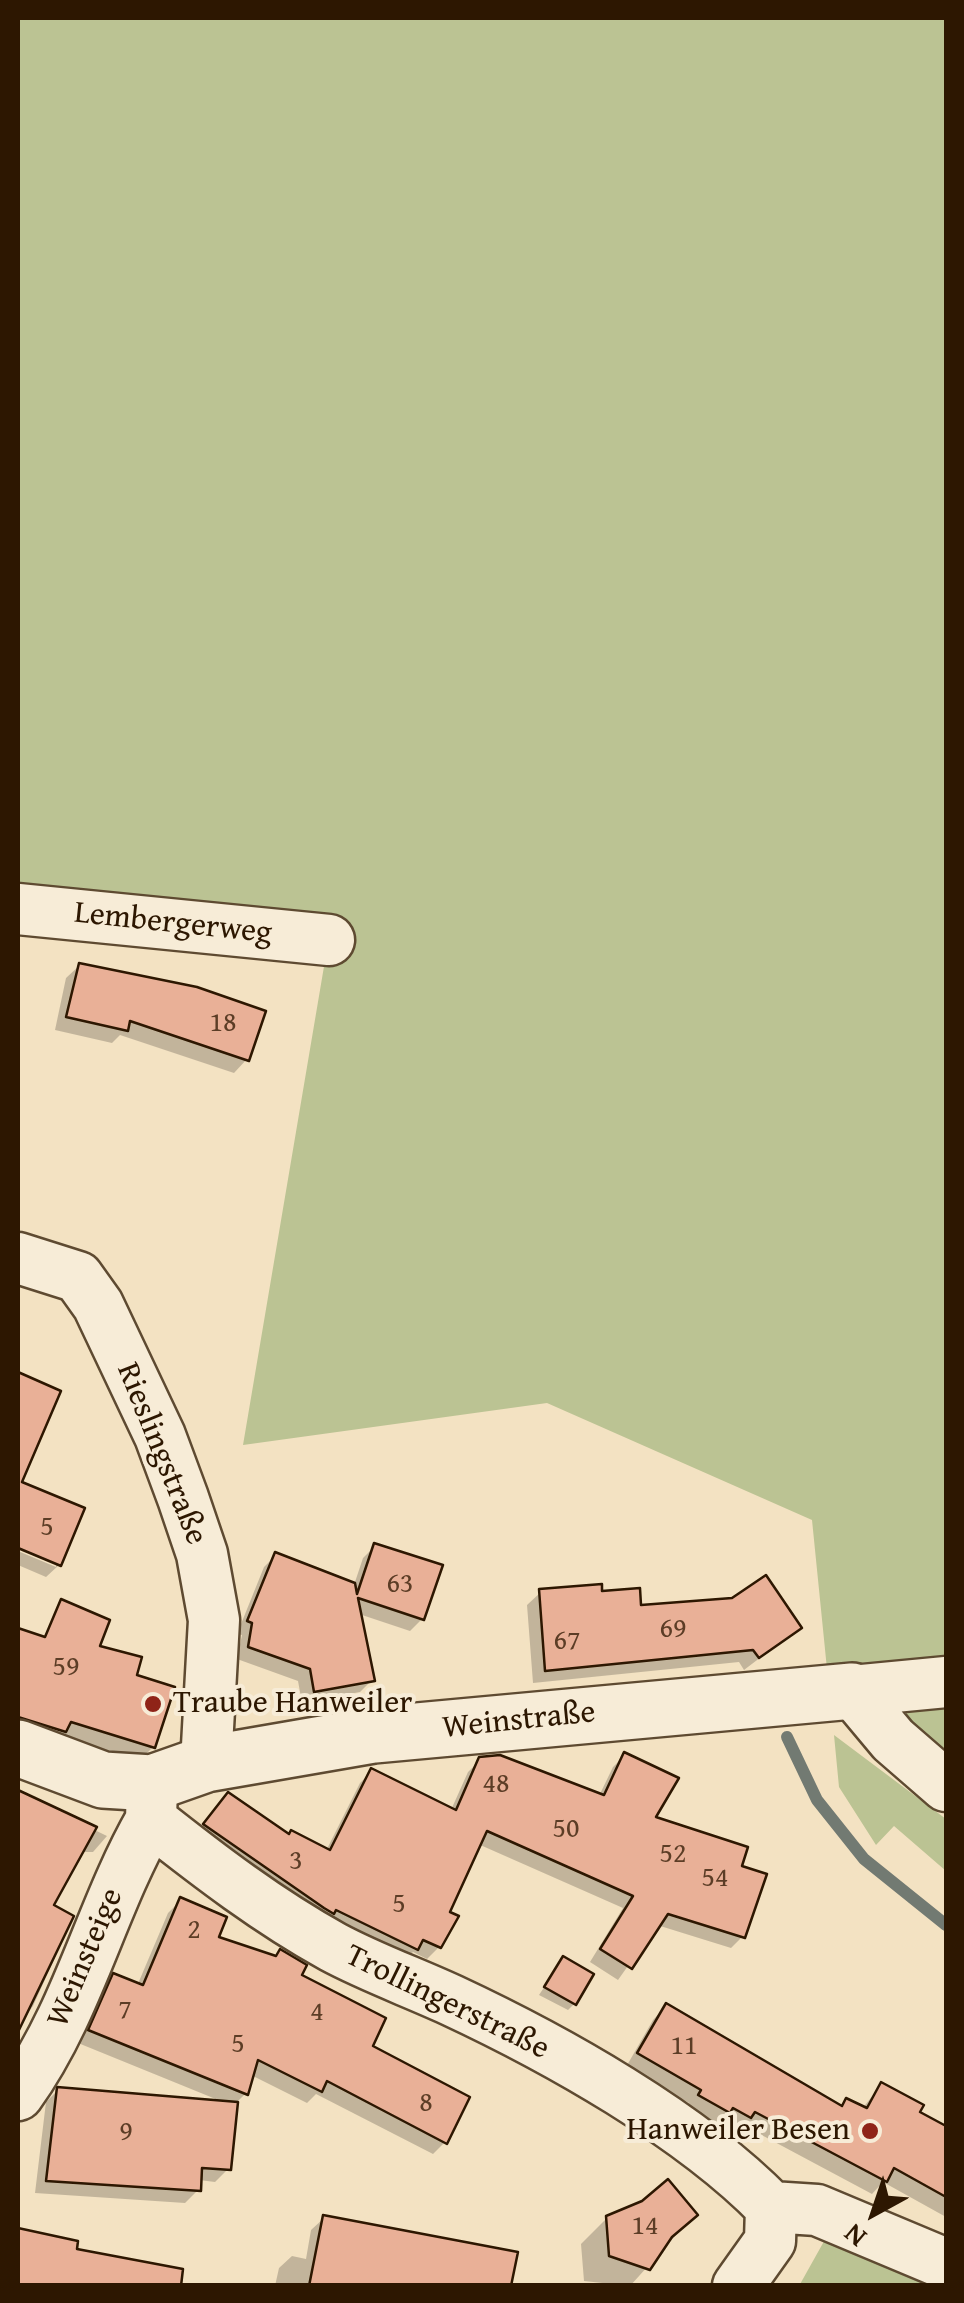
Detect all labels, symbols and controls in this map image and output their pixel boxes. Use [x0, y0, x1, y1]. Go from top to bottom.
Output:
street label: Lembergerweg [72, 895, 274, 953]
house number: 18 [210, 1007, 236, 1041]
street label: Rieslingstraße [107, 1357, 215, 1551]
house number: 5 [40, 1511, 54, 1545]
house number: 63 [387, 1568, 413, 1602]
house number: 69 [660, 1613, 686, 1647]
house number: 67 [554, 1625, 580, 1659]
house number: 59 [53, 1651, 79, 1685]
place label: Traube Hanweiler [173, 1685, 412, 1723]
marker: Traube Hanweiler [142, 1693, 164, 1715]
street label: Weinstraße [441, 1694, 597, 1748]
house number: 48 [483, 1768, 509, 1802]
house number: 50 [553, 1813, 579, 1847]
house number: 52 [660, 1838, 686, 1872]
house number: 3 [289, 1845, 303, 1879]
house number: 54 [702, 1862, 728, 1896]
street label: Weinsteige [40, 1883, 132, 2033]
house number: 5 [392, 1888, 406, 1922]
house number: 2 [187, 1914, 201, 1948]
street label: Trollingerstraße [339, 1937, 555, 2069]
house number: 7 [118, 1994, 132, 2028]
house number: 4 [310, 1996, 324, 2030]
house number: 5 [231, 2028, 245, 2062]
house number: 11 [671, 2030, 697, 2064]
house number: 8 [419, 2087, 433, 2121]
place label: Hanweiler Besen [627, 2112, 850, 2150]
house number: 9 [119, 2116, 133, 2150]
marker: Hanweiler Besen [859, 2120, 881, 2142]
north arrow [824, 2163, 924, 2263]
house number: 14 [632, 2210, 658, 2244]
text: N [834, 2215, 875, 2258]

